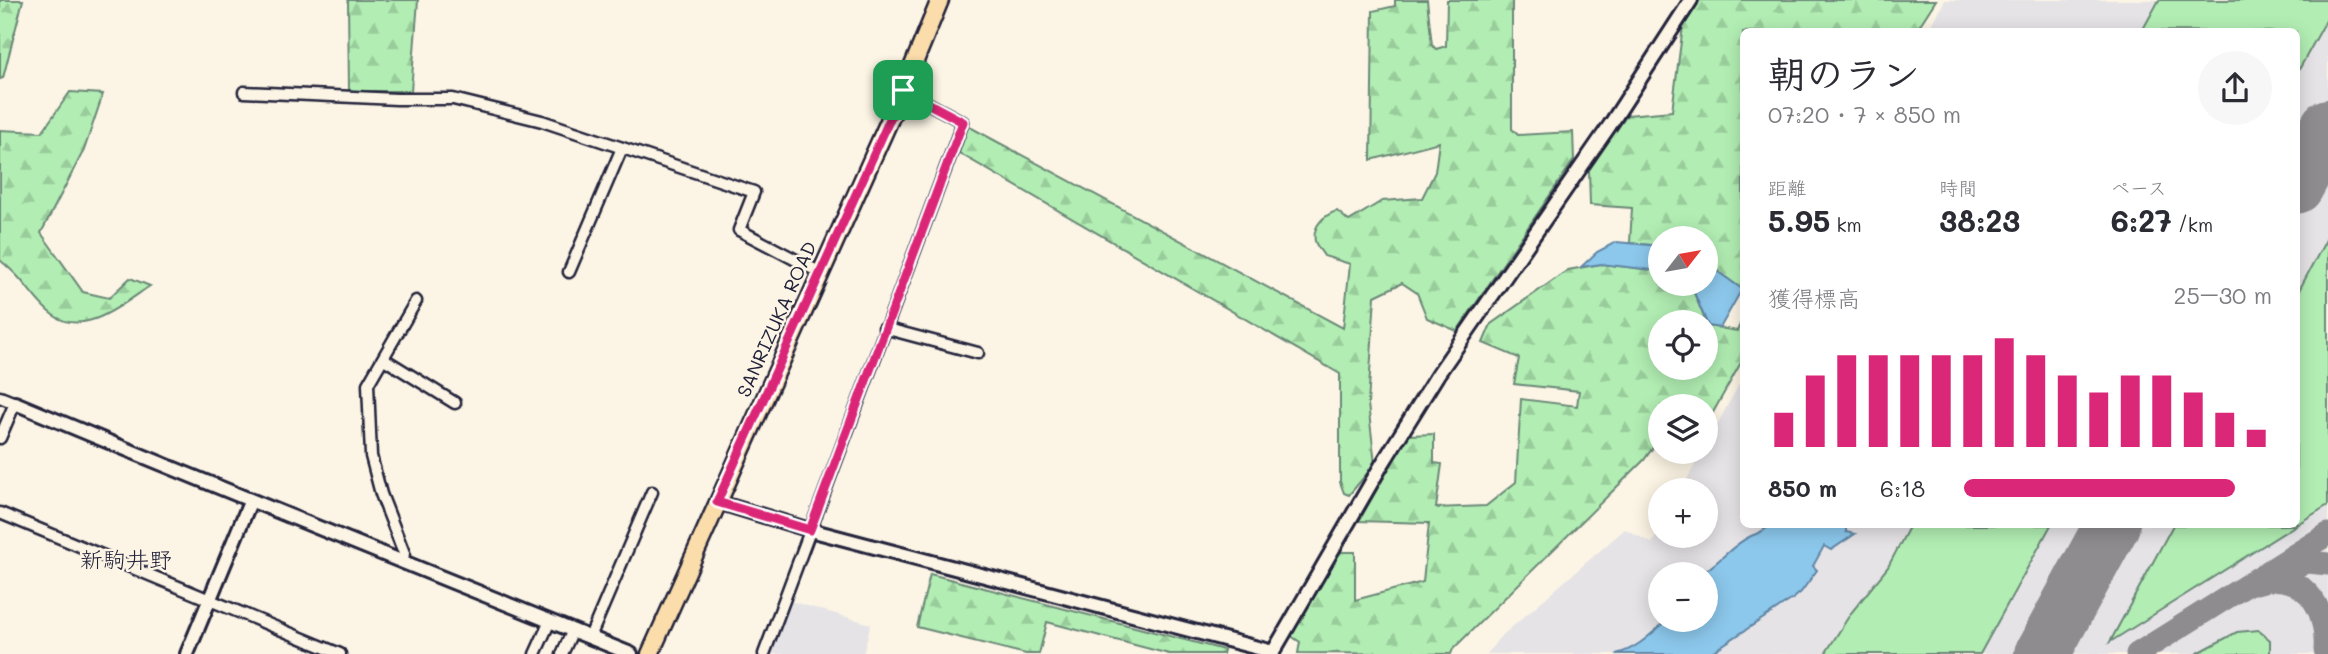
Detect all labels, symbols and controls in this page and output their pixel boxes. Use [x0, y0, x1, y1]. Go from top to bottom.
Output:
text: 朝のラン [1768, 48, 1920, 98]
button: share [2198, 51, 2272, 125]
pin [873, 60, 933, 120]
icon: arrive [884, 71, 922, 109]
text: 07:20 · 7 × 850 m [1768, 99, 1961, 129]
text: 距離 [1768, 175, 1806, 200]
text: 時間 [1939, 175, 1977, 200]
text: ペース [2111, 175, 2167, 200]
text: 5.95 [1768, 200, 1830, 240]
text: 38:23 [1939, 200, 2020, 240]
text: 6:27 [2111, 200, 2172, 240]
text: km [1830, 212, 1862, 237]
text: /km [2172, 212, 2213, 237]
north arrow [1648, 226, 1718, 296]
map controls [1648, 226, 1718, 632]
street label: SANRIZUKA ROAD [730, 237, 822, 401]
text: 25–30 m [2174, 280, 2272, 310]
text: 獲得標高 [1768, 283, 1860, 313]
button: locate [1648, 310, 1718, 380]
button: layers [1648, 394, 1718, 464]
text: 850 m [1768, 473, 1837, 503]
text: 6:18 [1880, 473, 1925, 503]
button: + [1648, 478, 1718, 548]
district label: 新駒井野 [80, 544, 172, 574]
button: − [1648, 562, 1718, 632]

